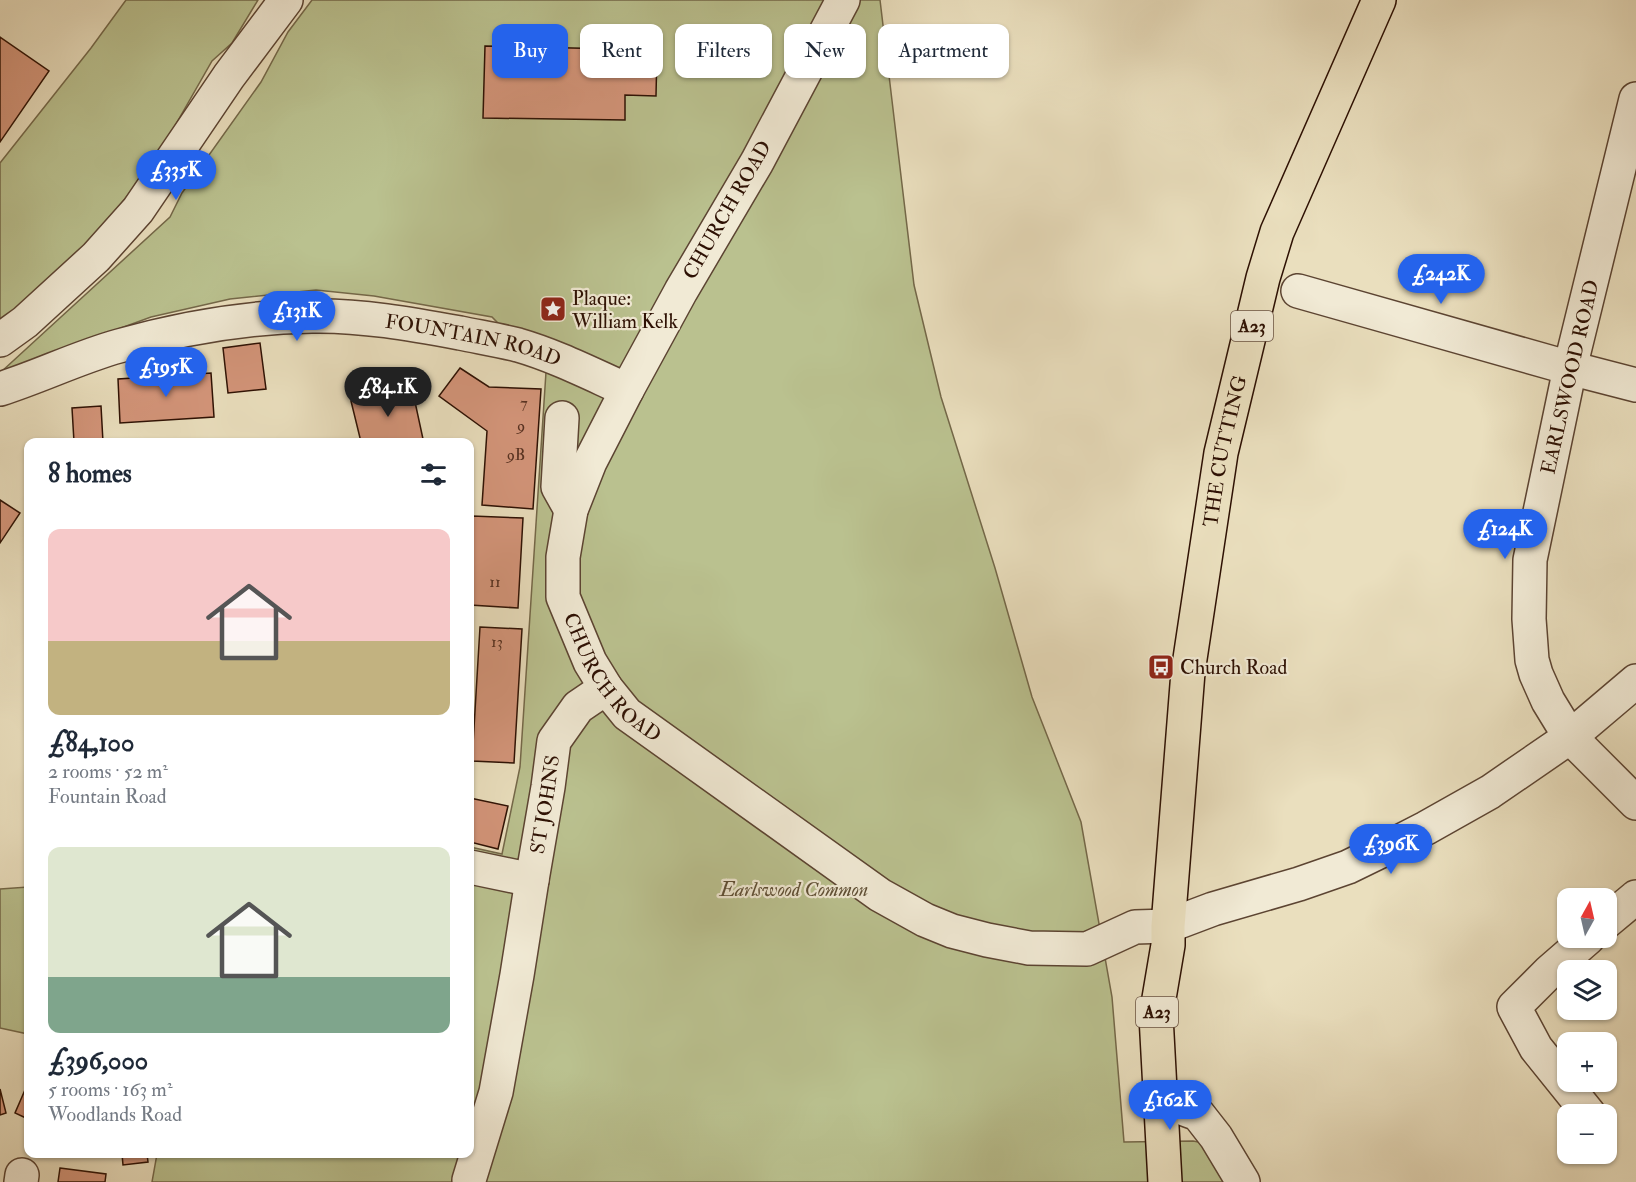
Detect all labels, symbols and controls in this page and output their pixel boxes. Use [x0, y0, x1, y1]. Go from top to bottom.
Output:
chip: Buy [492, 24, 568, 78]
chip: Rent [580, 24, 663, 78]
chip: Filters [675, 24, 772, 78]
chip: New [784, 24, 866, 78]
chip: Apartment [878, 24, 1009, 78]
street label: CHURCH ROAD [677, 136, 777, 284]
pin: £335K [134, 150, 218, 201]
text: £335K [150, 157, 202, 182]
pin: £242K [1399, 254, 1483, 305]
text: £242K [1412, 261, 1470, 286]
street label: EARLSWOOD ROAD [1535, 277, 1605, 477]
place label: Plaque: William Kelk [571, 286, 678, 334]
pin: £131K [255, 291, 339, 342]
place icon: Plaque: William Kelk [538, 294, 568, 324]
text: £131K [272, 298, 322, 323]
street label: FOUNTAIN ROAD [384, 308, 565, 372]
road number: A23 [1231, 311, 1273, 341]
pin: £195K [124, 347, 208, 398]
text: £195K [139, 354, 193, 379]
pin: £84.1K [339, 367, 437, 418]
street label: THE CUTTING [1198, 373, 1252, 529]
text: £84.1K [358, 374, 418, 399]
house number: 7 [520, 393, 528, 413]
house number: 9 [516, 416, 525, 436]
house number: 9B [506, 445, 525, 465]
text: 8 homes [48, 458, 132, 490]
icon: filters [417, 458, 450, 491]
pin: £124K [1463, 509, 1547, 560]
text: £124K [1477, 516, 1533, 541]
icon: home [195, 568, 303, 676]
house number: 11 [489, 572, 501, 592]
street label: CHURCH ROAD [558, 609, 666, 747]
house number: 13 [491, 632, 503, 652]
bus stop icon: Church Road [1146, 652, 1176, 682]
place label: Church Road [1180, 655, 1287, 680]
text: £84,100 [48, 727, 134, 759]
street label: ST JOHNS [524, 754, 565, 856]
text: 2 rooms · 52 m² [48, 759, 168, 784]
text: Fountain Road [48, 784, 167, 809]
pin: £396K [1349, 824, 1433, 875]
text: £396K [1363, 831, 1419, 856]
park label: Earlswood Common [718, 877, 868, 902]
icon: home [195, 886, 303, 994]
north arrow [1557, 888, 1617, 948]
map controls [1557, 888, 1617, 1164]
button: layers [1557, 960, 1617, 1020]
road number: A23 [1136, 997, 1178, 1027]
button: + [1557, 1032, 1617, 1092]
text: £396,000 [48, 1045, 148, 1077]
text: 5 rooms · 163 m² [48, 1077, 173, 1102]
pin: £162K [1128, 1080, 1212, 1131]
text: £162K [1143, 1087, 1197, 1112]
text: Woodlands Road [48, 1102, 182, 1127]
button: − [1557, 1104, 1617, 1164]

